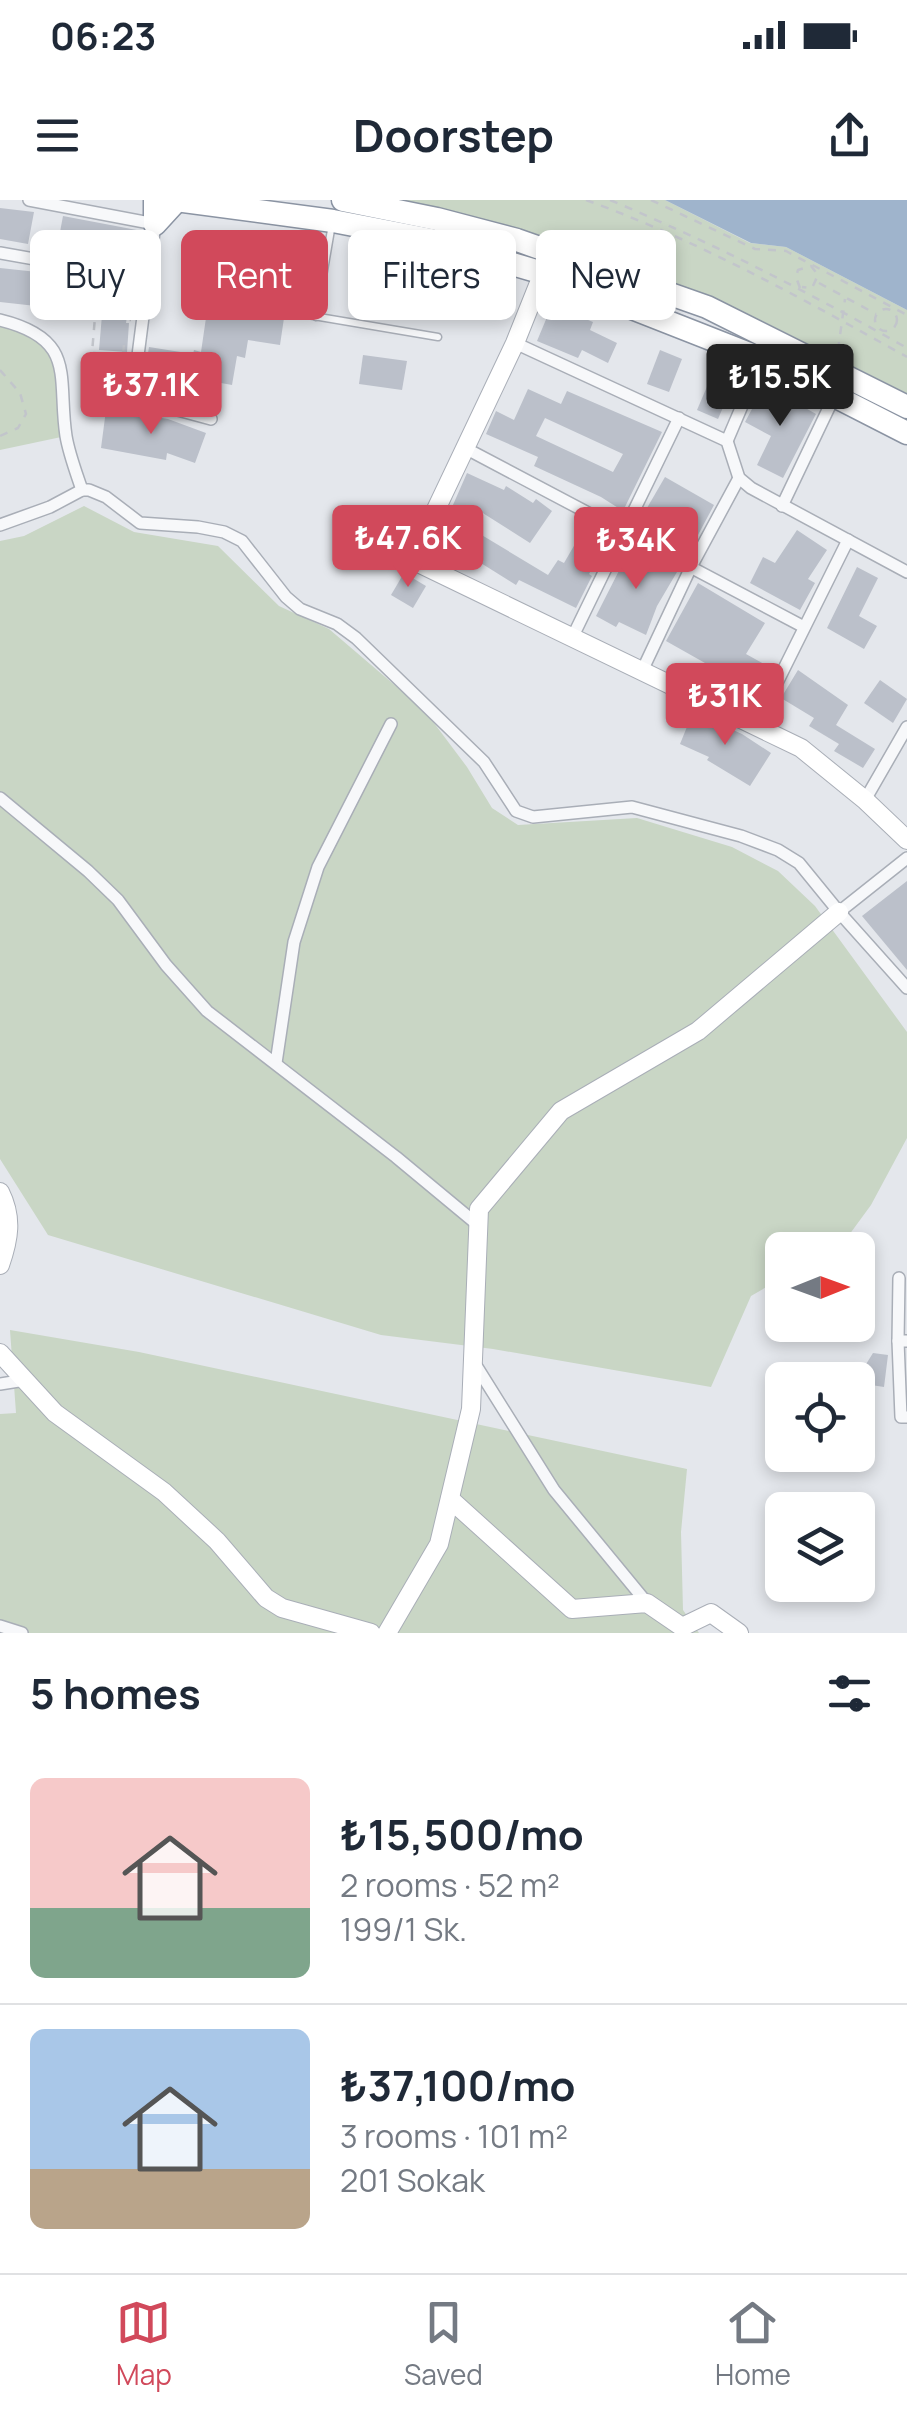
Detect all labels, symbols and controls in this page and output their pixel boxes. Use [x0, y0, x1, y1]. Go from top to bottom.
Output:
text: 06:23 [50, 9, 156, 61]
text: Doorstep [353, 104, 554, 166]
icon: menu [30, 108, 85, 163]
icon: share [822, 108, 877, 163]
chip: Buy [30, 230, 161, 320]
chip: Rent [181, 230, 328, 320]
chip: Filters [348, 230, 516, 320]
chip: New [536, 230, 676, 320]
pin: ₺15.5K [699, 344, 861, 429]
pin: ₺37.1K [70, 352, 232, 437]
text: ₺15.5K [728, 354, 832, 398]
text: ₺37.1K [103, 362, 199, 406]
pin: ₺47.6K [327, 505, 489, 590]
pin: ₺34K [577, 507, 695, 592]
text: ₺47.6K [354, 515, 462, 559]
text: ₺34K [596, 517, 676, 561]
pin: ₺31K [666, 663, 784, 748]
text: ₺31K [688, 673, 762, 717]
north arrow [765, 1232, 875, 1342]
map controls [765, 1232, 875, 1602]
button: locate [765, 1362, 875, 1472]
button: layers [765, 1492, 875, 1602]
text: 5 homes [30, 1664, 201, 1722]
icon: filters [822, 1666, 877, 1721]
text: ₺15,500/mo [340, 1805, 584, 1863]
icon: home [110, 1818, 230, 1938]
text: 2 rooms · 52 m² [340, 1863, 560, 1907]
text: 199/1 Sk. [340, 1907, 467, 1951]
text: ₺37,100/mo [340, 2056, 576, 2114]
icon: home [110, 2069, 230, 2189]
text: 3 rooms · 101 m² [340, 2114, 568, 2158]
text: 201 Sokak [340, 2158, 485, 2202]
tab: Map [116, 2295, 172, 2393]
tab: Saved [404, 2295, 483, 2393]
tab: Home [715, 2295, 791, 2393]

